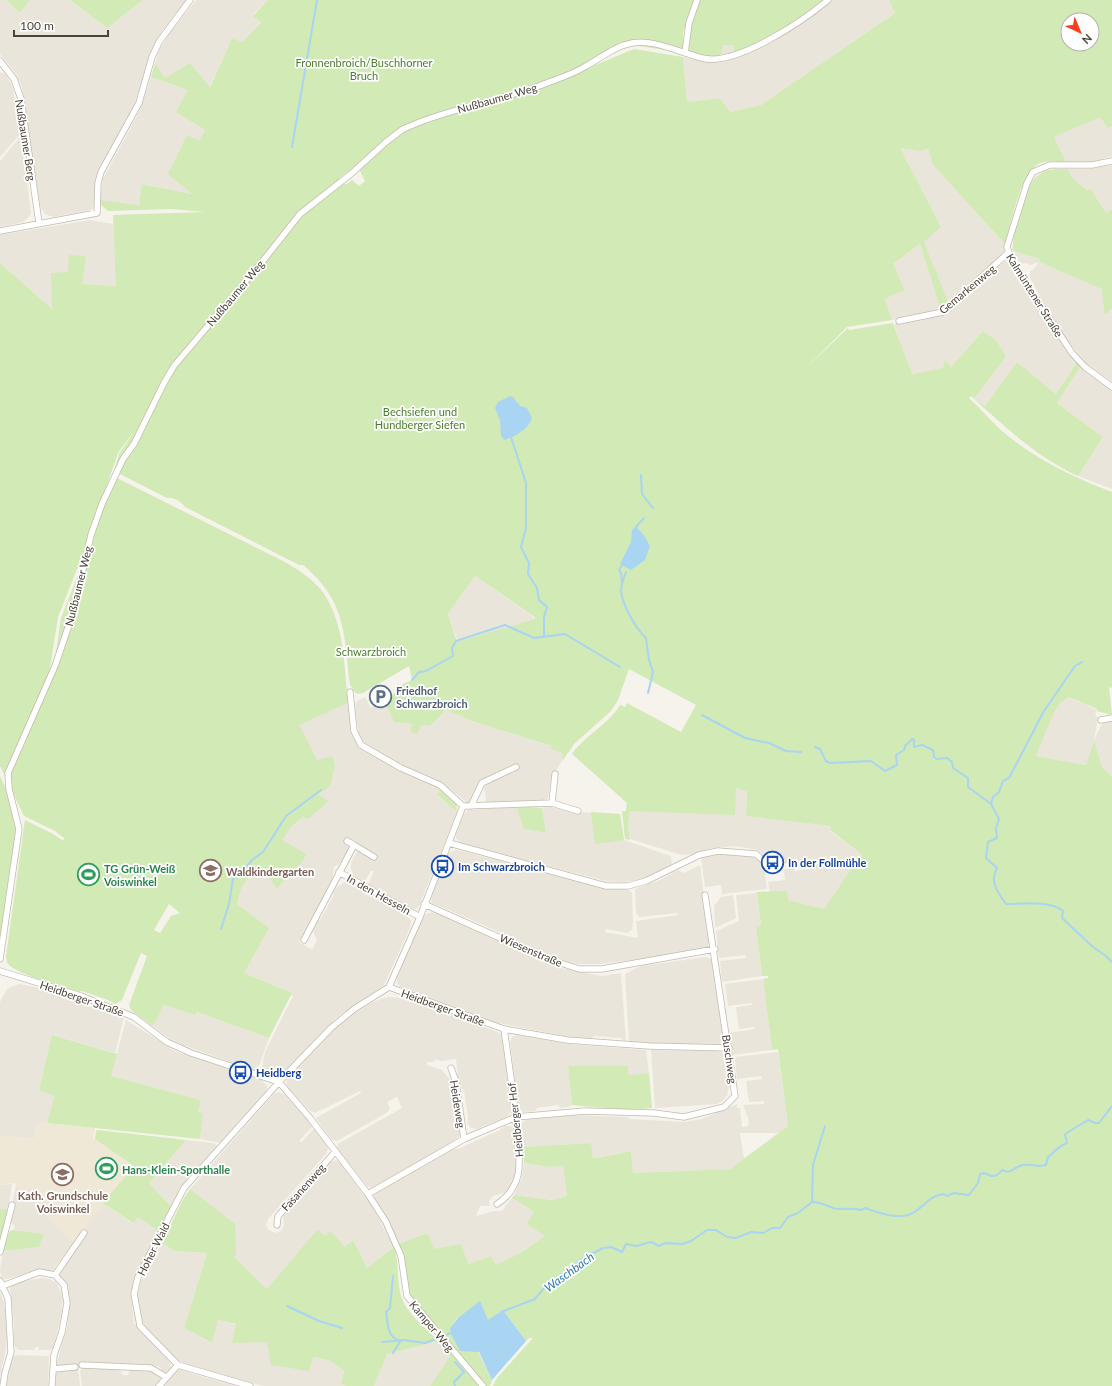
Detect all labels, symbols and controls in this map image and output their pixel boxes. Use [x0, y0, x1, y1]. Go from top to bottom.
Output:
scale bar [14, 12, 108, 38]
north arrow [1060, 12, 1100, 52]
text: 100 m [20, 18, 54, 33]
text: N [1080, 32, 1095, 47]
park label: Fronnenbroich/Buschhorner Bruch [296, 56, 432, 82]
street label: Nußbaumer Weg [456, 80, 539, 116]
street label: Nußbaumer Berg [13, 98, 39, 182]
street label: Kalmüntener Straße [1004, 251, 1066, 339]
street label: Nußbaumer Weg [204, 257, 267, 329]
street label: Gemarkenweg [936, 261, 998, 316]
park label: Bechsiefen und Hundberger Siefen [375, 405, 465, 431]
street label: Nußbaumer Weg [62, 544, 94, 627]
park label: Schwarzbroich [336, 645, 406, 658]
parking icon: Friedhof Schwarzbroich [367, 683, 393, 709]
place label: Friedhof Schwarzbroich [396, 684, 468, 710]
bus stop icon: In der Follmühle [760, 849, 786, 875]
bus stop icon: Im Schwarzbroich [429, 853, 455, 879]
place label: In der Follmühle [788, 856, 867, 869]
school or university icon: Waldkindergarten [197, 858, 223, 884]
place label: Im Schwarzbroich [458, 860, 545, 873]
sports icon: TG Grün-Weiß Voiswinkel [76, 861, 102, 887]
place label: TG Grün-Weiß Voiswinkel [103, 862, 176, 888]
place label: Waldkindergarten [226, 865, 314, 878]
street label: In den Hesseln [345, 871, 413, 917]
street label: Wiesenstraße [498, 931, 564, 969]
street label: Heidberger Straße [38, 978, 126, 1019]
street label: Heidberger Straße [399, 986, 487, 1028]
street label: Buschweg [720, 1034, 740, 1085]
bus stop icon: Heidberg [228, 1059, 254, 1085]
place label: Heidberg [256, 1066, 301, 1079]
street label: Heideweg [448, 1079, 468, 1129]
street label: Heidberger Hof [505, 1082, 525, 1158]
sports icon: Hans-Klein-Sporthalle [93, 1156, 119, 1182]
street label: Fasanenweg [278, 1160, 328, 1213]
school or university icon: Kath. Grundschule Voiswinkel [50, 1162, 76, 1188]
place label: Hans-Klein-Sporthalle [122, 1163, 230, 1176]
place label: Kath. Grundschule Voiswinkel [18, 1189, 108, 1215]
street label: Hoher Wald [134, 1220, 172, 1278]
water label: Waschbach [541, 1249, 597, 1295]
street label: Kamper Weg [407, 1298, 457, 1354]

